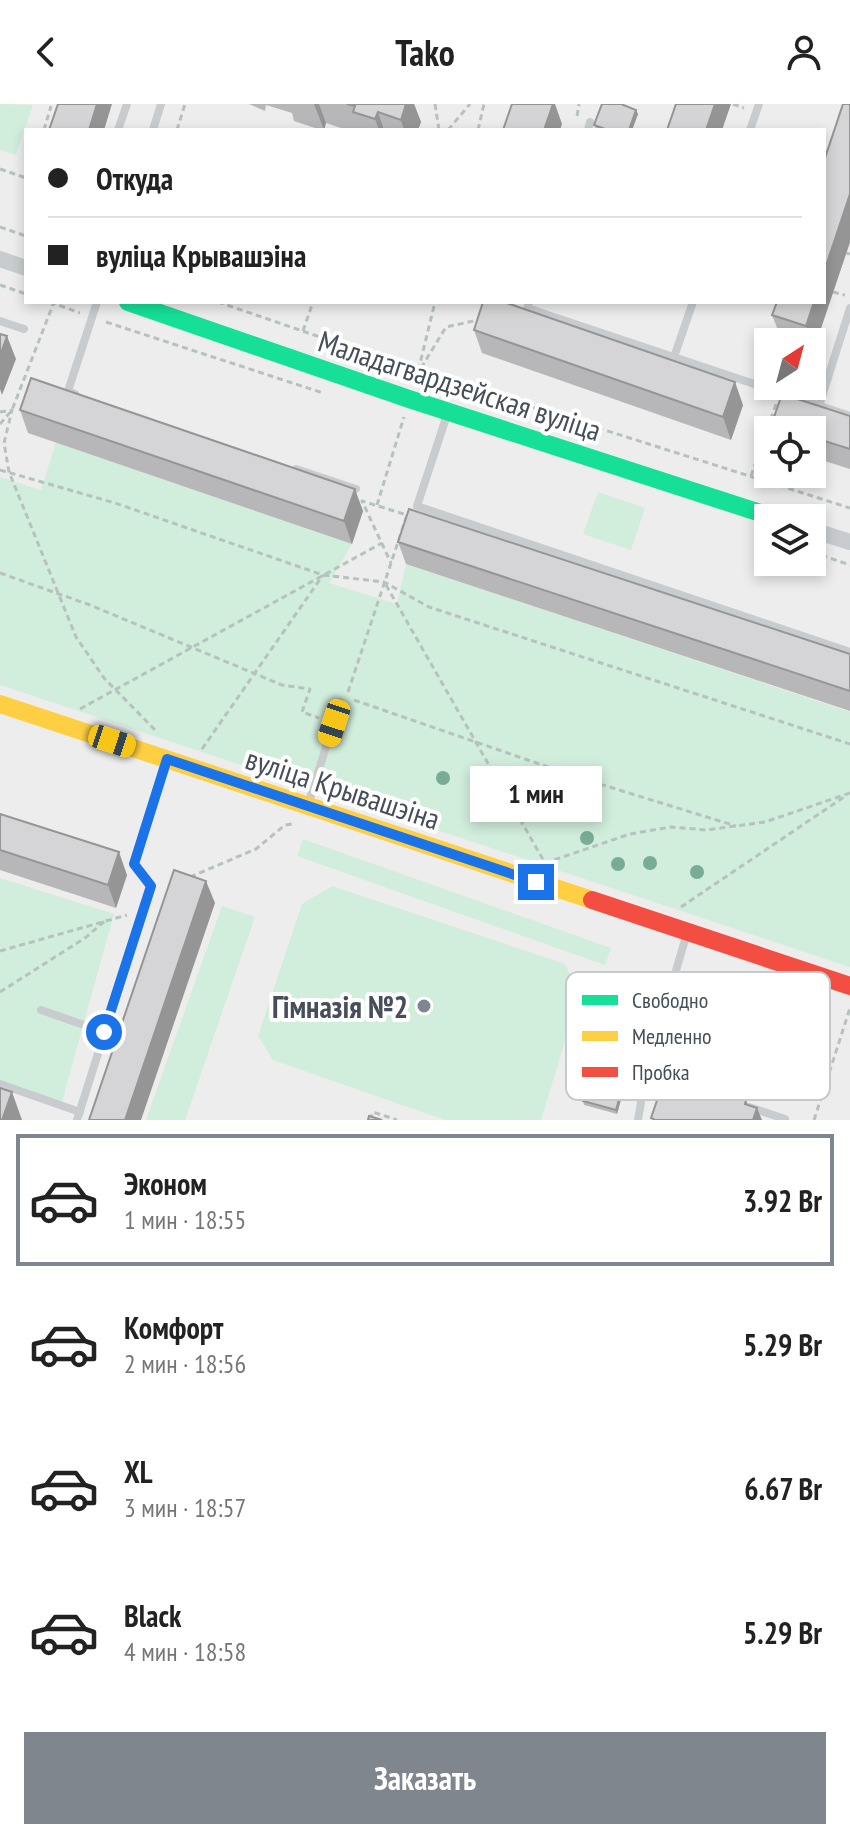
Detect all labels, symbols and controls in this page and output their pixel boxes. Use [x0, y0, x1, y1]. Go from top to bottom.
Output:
text: Tako [395, 29, 455, 76]
icon: back [24, 30, 68, 74]
icon: person [782, 30, 826, 74]
text: Откуда [96, 159, 173, 198]
text: вуліца Крывашэіна [96, 236, 306, 275]
street label: Маладагвардзейская вуліца [314, 321, 606, 449]
north arrow [754, 328, 826, 400]
map controls [754, 328, 826, 576]
button: locate [754, 416, 826, 488]
button: layers [754, 504, 826, 576]
car [315, 696, 353, 750]
car [85, 722, 139, 760]
street label: вуліца Крывашэіна [241, 738, 445, 838]
callout: 1 мин [470, 766, 602, 822]
text: 1 мин [508, 777, 564, 810]
route end [518, 864, 554, 900]
legend [566, 972, 830, 1100]
text: Свободно [632, 986, 708, 1014]
place label: Гімназія №2 [272, 987, 408, 1026]
marker: Гімназія №2 [415, 997, 433, 1015]
route start [86, 1014, 122, 1050]
text: Медленно [632, 1022, 711, 1050]
text: Пробка [632, 1058, 689, 1086]
icon: car [28, 1164, 100, 1236]
text: Эконом [124, 1164, 207, 1203]
text: 3.92 Br [743, 1181, 822, 1220]
text: 1 мин · 18:55 [124, 1203, 246, 1236]
icon: car [28, 1308, 100, 1380]
text: Комфорт [124, 1308, 223, 1347]
text: 5.29 Br [743, 1325, 822, 1364]
text: 2 мин · 18:56 [124, 1347, 246, 1380]
icon: car [28, 1452, 100, 1524]
text: XL [124, 1452, 153, 1491]
text: 6.67 Br [744, 1469, 822, 1508]
text: 3 мин · 18:57 [124, 1491, 246, 1524]
icon: car [28, 1596, 100, 1668]
text: Black [124, 1596, 181, 1635]
text: 5.29 Br [743, 1613, 822, 1652]
text: 4 мин · 18:58 [124, 1635, 246, 1668]
button: Заказать [24, 1732, 826, 1824]

